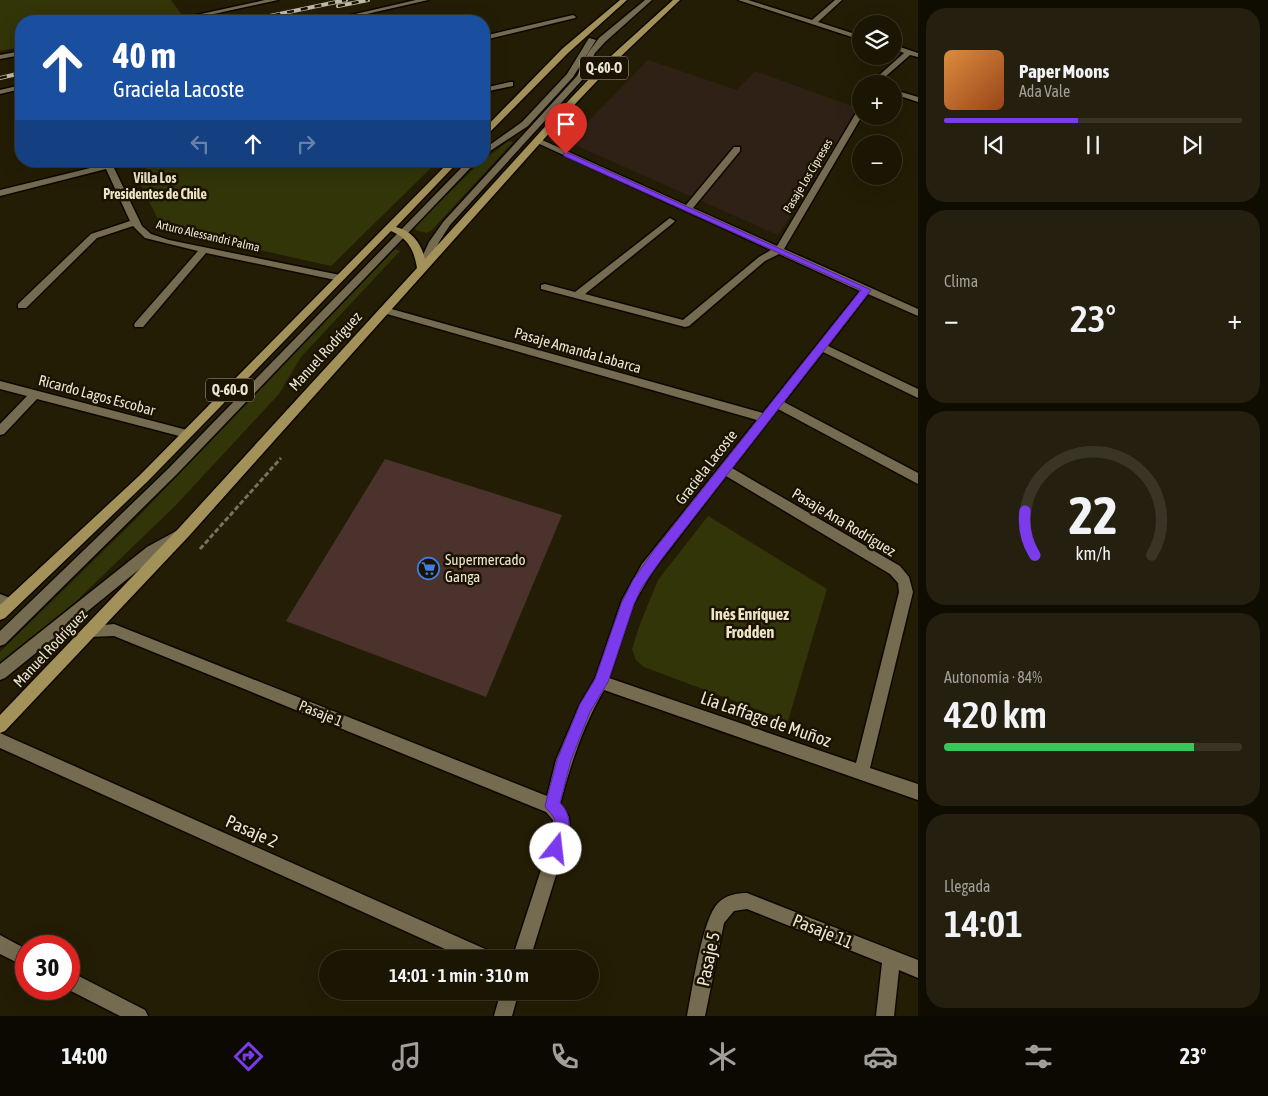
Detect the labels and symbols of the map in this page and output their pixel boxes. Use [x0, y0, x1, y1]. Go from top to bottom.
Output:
road number: Q-60-O [580, 56, 628, 80]
pin [545, 103, 587, 154]
street label: Pasaje Los Cipreses [780, 136, 836, 216]
district label: Villa Los Presidentes de Chile [103, 170, 207, 202]
street label: Arturo Alessandri Palma [155, 217, 261, 255]
street label: Manuel Rodríguez [285, 308, 365, 394]
street label: Pasaje Amanda Labarca [513, 324, 643, 376]
street label: Ricardo Lagos Escobar [37, 371, 158, 419]
road number: Q-60-O [206, 378, 254, 402]
street label: Graciela Lacoste [672, 426, 740, 508]
street label: Pasaje Ana Rodríguez [789, 484, 899, 560]
place label: Supermercado Ganga [445, 551, 526, 585]
supermarket icon: Supermercado Ganga [417, 556, 441, 580]
street label: Manuel Rodríguez [10, 605, 91, 690]
district label: Inés Enríquez Frodden [711, 605, 789, 641]
street label: Lía Laffage de Muñoz [698, 687, 835, 751]
street label: Pasaje 1 [297, 697, 345, 729]
street label: Pasaje 2 [223, 810, 281, 852]
position arrow [529, 822, 581, 874]
street label: Pasaje 11 [790, 909, 856, 953]
street label: Pasaje 5 [692, 930, 724, 988]
speed limit sign: 30 [15, 935, 80, 1000]

